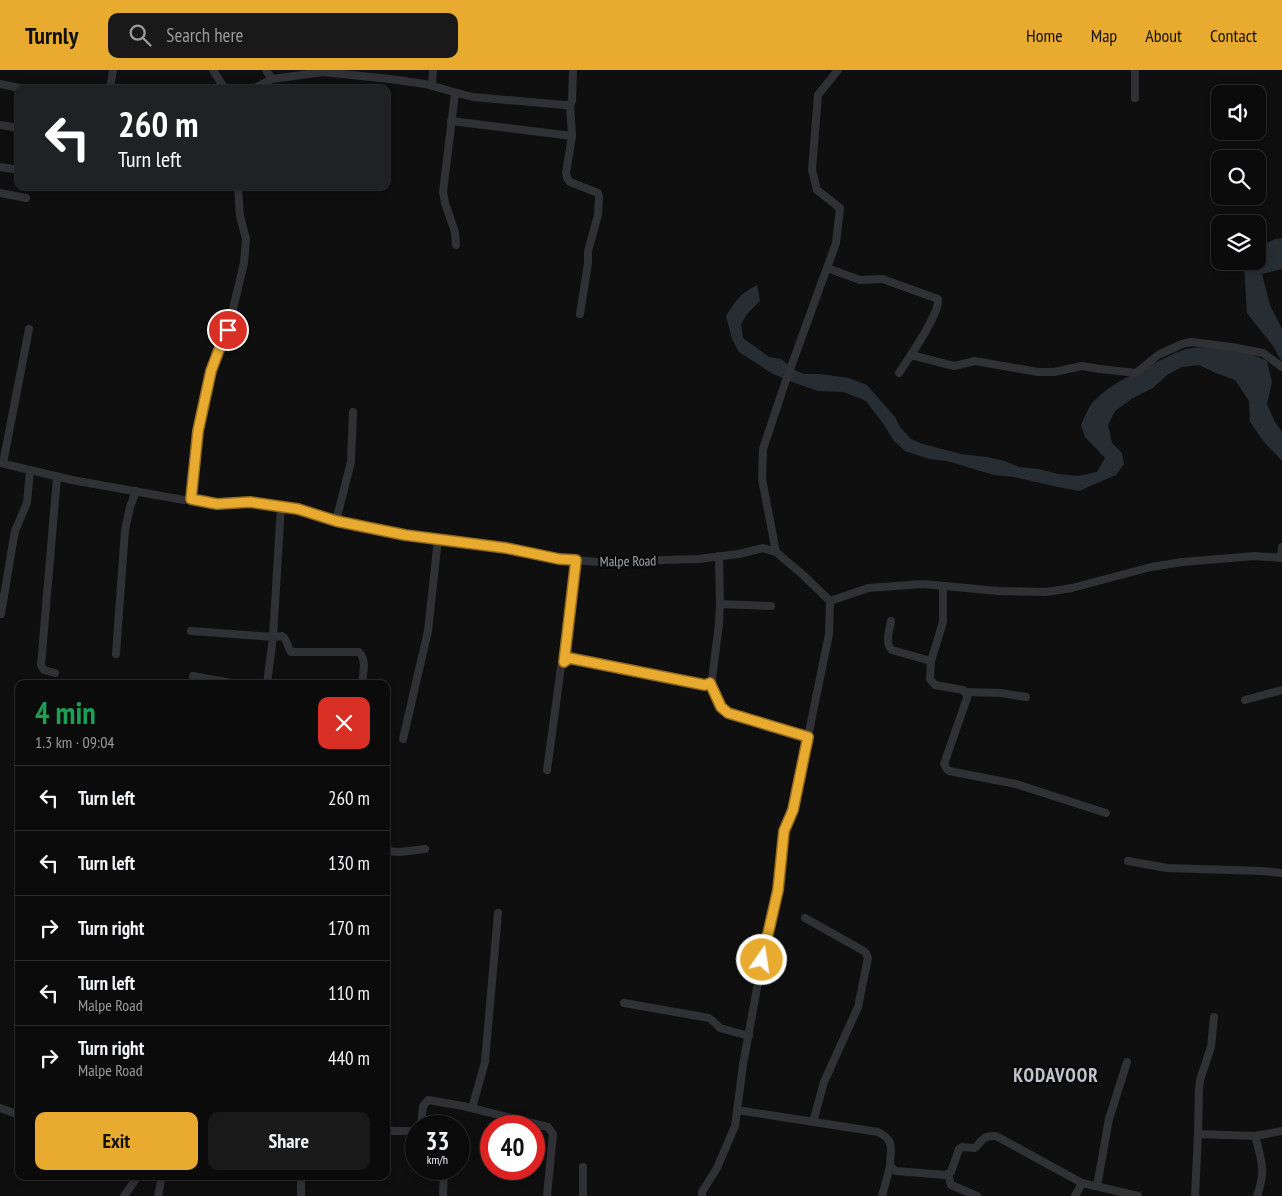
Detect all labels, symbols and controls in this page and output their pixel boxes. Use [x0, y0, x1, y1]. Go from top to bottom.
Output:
search box [108, 13, 458, 58]
text: Turnly [25, 20, 78, 51]
icon: search [126, 21, 154, 49]
text: Search here [166, 23, 243, 47]
text: Home [1026, 24, 1063, 47]
text: Map [1091, 24, 1117, 47]
text: About [1145, 24, 1182, 47]
text: Contact [1210, 24, 1257, 47]
map controls [1211, 85, 1266, 270]
button: sound [1211, 85, 1266, 140]
text: 260 m [118, 101, 199, 147]
icon: left [35, 105, 100, 170]
text: Turn left [118, 145, 182, 173]
button: search [1211, 150, 1266, 205]
button: layers [1211, 215, 1266, 270]
pin [207, 309, 249, 351]
icon: arrive [214, 316, 242, 344]
street label: Malpe Road [600, 552, 656, 570]
text: 4 min [35, 693, 96, 732]
button: close [318, 697, 370, 749]
text: 1.3 km · 09:04 [35, 732, 115, 752]
icon: left [35, 784, 63, 812]
text: Turn left [78, 786, 135, 810]
text: 260 m [328, 786, 370, 810]
icon: left [35, 849, 63, 877]
text: Turn left [78, 851, 135, 875]
text: 130 m [328, 851, 370, 875]
icon: right [35, 914, 63, 942]
text: Turn right [78, 916, 144, 940]
text: 170 m [328, 916, 370, 940]
position arrow [735, 933, 787, 985]
text: Turn left [78, 971, 135, 995]
icon: left [35, 979, 63, 1007]
text: 110 m [328, 981, 370, 1005]
text: Malpe Road [78, 995, 143, 1015]
text: Turn right [78, 1036, 144, 1060]
icon: right [35, 1044, 63, 1072]
text: 440 m [328, 1046, 370, 1070]
text: Malpe Road [78, 1060, 143, 1080]
district label: KODAVOOR [1013, 1063, 1099, 1087]
button: Exit [35, 1112, 198, 1170]
button: Share [208, 1112, 370, 1170]
speed limit sign: 40 [480, 1115, 545, 1180]
text: 33 [426, 1125, 449, 1157]
text: km/h [427, 1152, 448, 1167]

